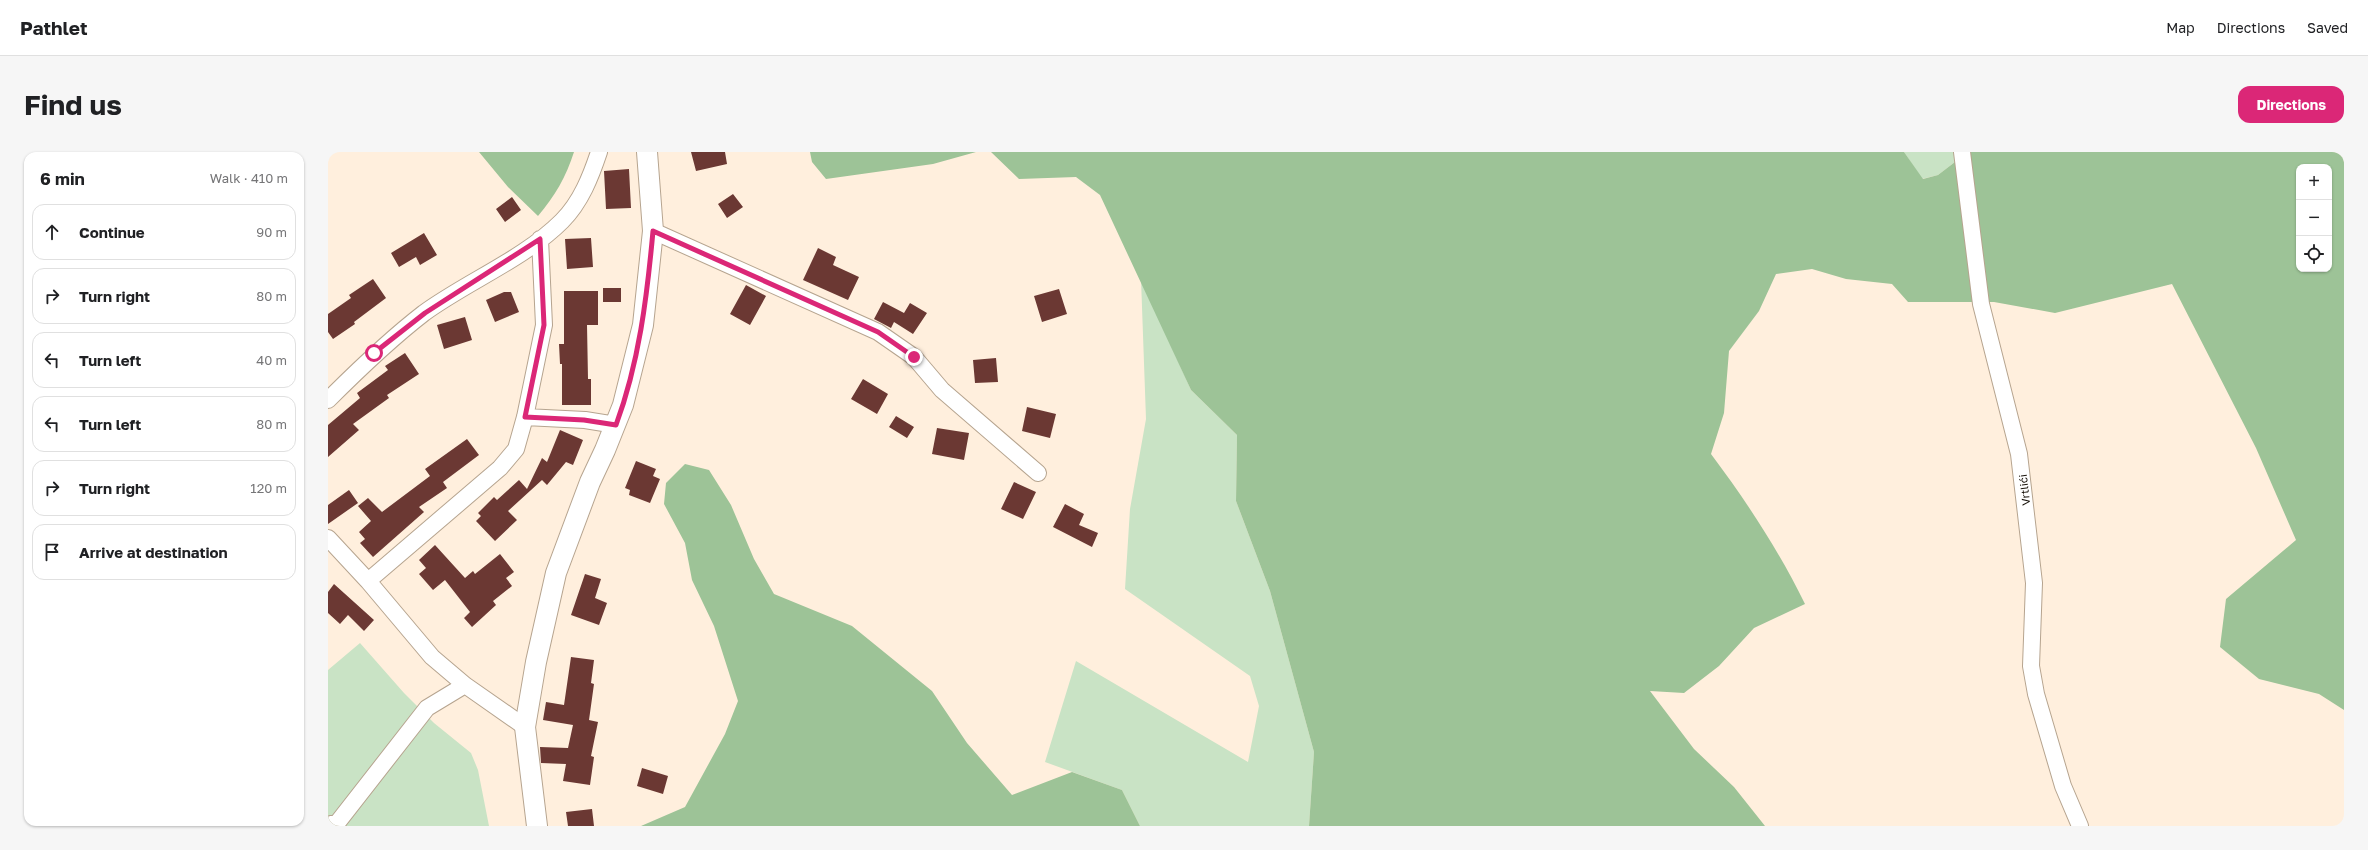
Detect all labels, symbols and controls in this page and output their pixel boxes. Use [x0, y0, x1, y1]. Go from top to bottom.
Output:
text: Pathlet [20, 16, 88, 39]
text: Map [2166, 19, 2195, 36]
text: Directions [2217, 19, 2285, 36]
text: Saved [2307, 19, 2348, 36]
button: Directions [2238, 86, 2344, 123]
text: Find us [24, 88, 122, 121]
map controls [2296, 164, 2332, 272]
button: + [2296, 164, 2332, 200]
text: 6 min [40, 168, 85, 189]
text: Walk · 410 m [210, 170, 288, 186]
button: − [2296, 200, 2332, 236]
icon: ahead [41, 221, 63, 243]
text: Continue [79, 223, 145, 241]
text: 90 m [256, 224, 287, 240]
button: locate [2296, 236, 2332, 272]
icon: right [41, 285, 63, 307]
text: Turn right [79, 287, 150, 305]
text: 80 m [256, 288, 287, 304]
route start [365, 344, 383, 362]
route end [905, 348, 923, 366]
icon: left [41, 349, 63, 371]
text: Turn left [79, 351, 141, 369]
text: 40 m [256, 352, 287, 368]
icon: left [41, 413, 63, 435]
text: Turn left [79, 415, 141, 433]
text: 80 m [256, 416, 287, 432]
street label: Vrtlići [2016, 474, 2032, 506]
icon: right [41, 477, 63, 499]
text: Turn right [79, 479, 150, 497]
text: 120 m [250, 480, 287, 496]
icon: arrive [41, 541, 63, 563]
text: Arrive at destination [79, 543, 228, 561]

